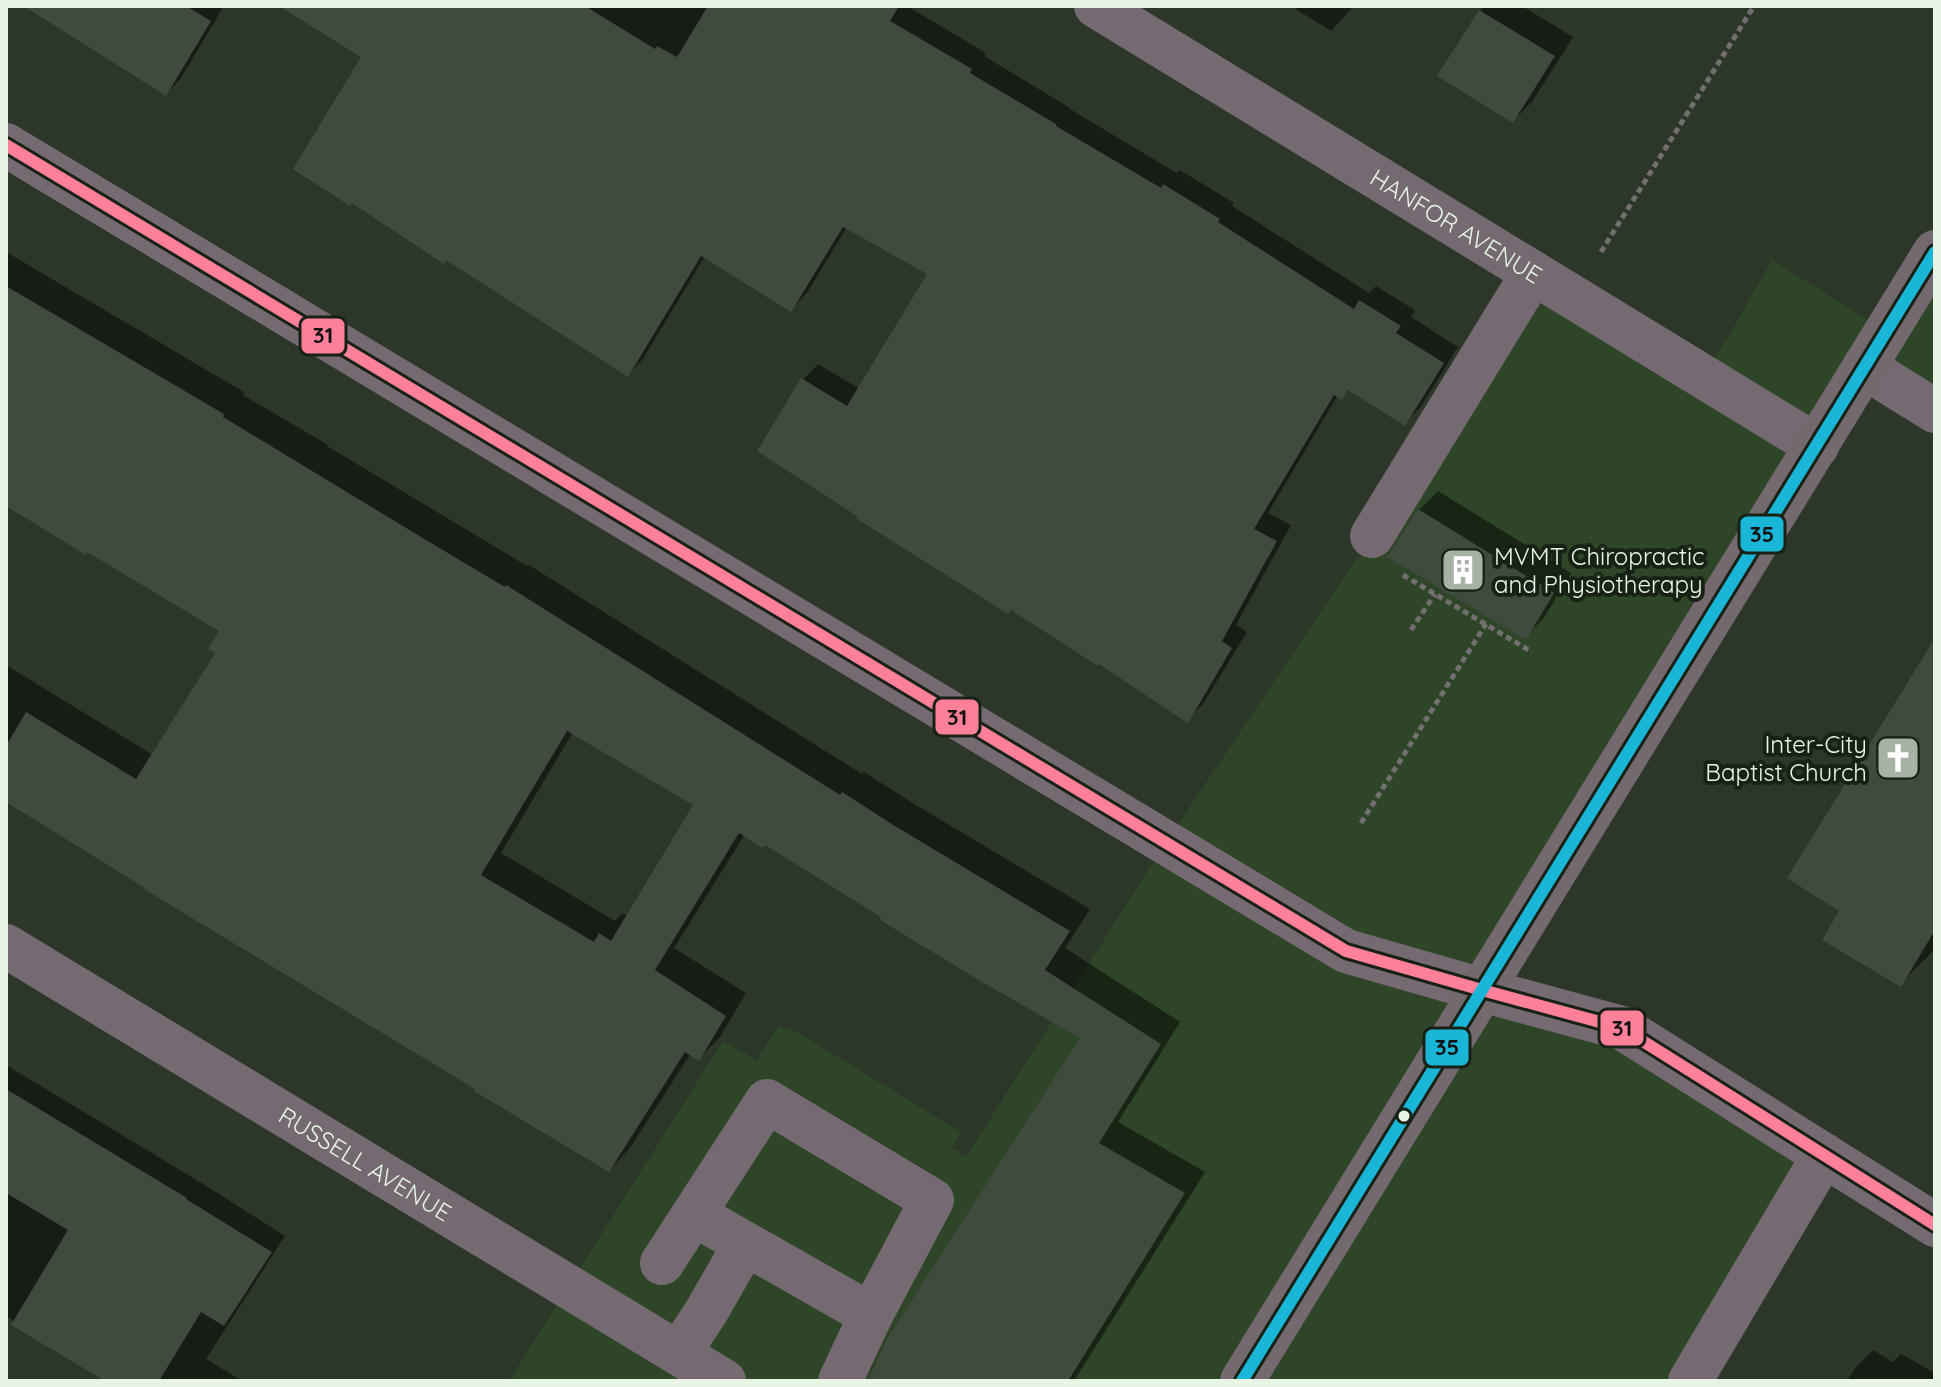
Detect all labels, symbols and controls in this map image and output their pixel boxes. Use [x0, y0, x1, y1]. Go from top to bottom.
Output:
street label: HANFOR AVENUE [1365, 162, 1548, 290]
line badge: 31 [300, 317, 346, 355]
text: 31 [313, 321, 333, 349]
line badge: 35 [1739, 515, 1785, 553]
text: 35 [1750, 520, 1774, 548]
place label: MVMT Chiropractic and Physiotherapy [1494, 541, 1705, 599]
building icon: MVMT Chiropractic and Physiotherapy [1439, 546, 1487, 594]
line badge: 31 [934, 698, 980, 736]
text: 31 [947, 703, 967, 731]
place label: Inter-City Baptist Church [1705, 729, 1867, 787]
church icon: Inter-City Baptist Church [1874, 734, 1922, 782]
line badge: 31 [1599, 1009, 1645, 1047]
text: 31 [1612, 1014, 1632, 1042]
line badge: 35 [1424, 1028, 1470, 1067]
text: 35 [1435, 1033, 1459, 1061]
street label: RUSSELL AVENUE [273, 1100, 457, 1227]
unlabelled marker [1396, 1108, 1412, 1124]

